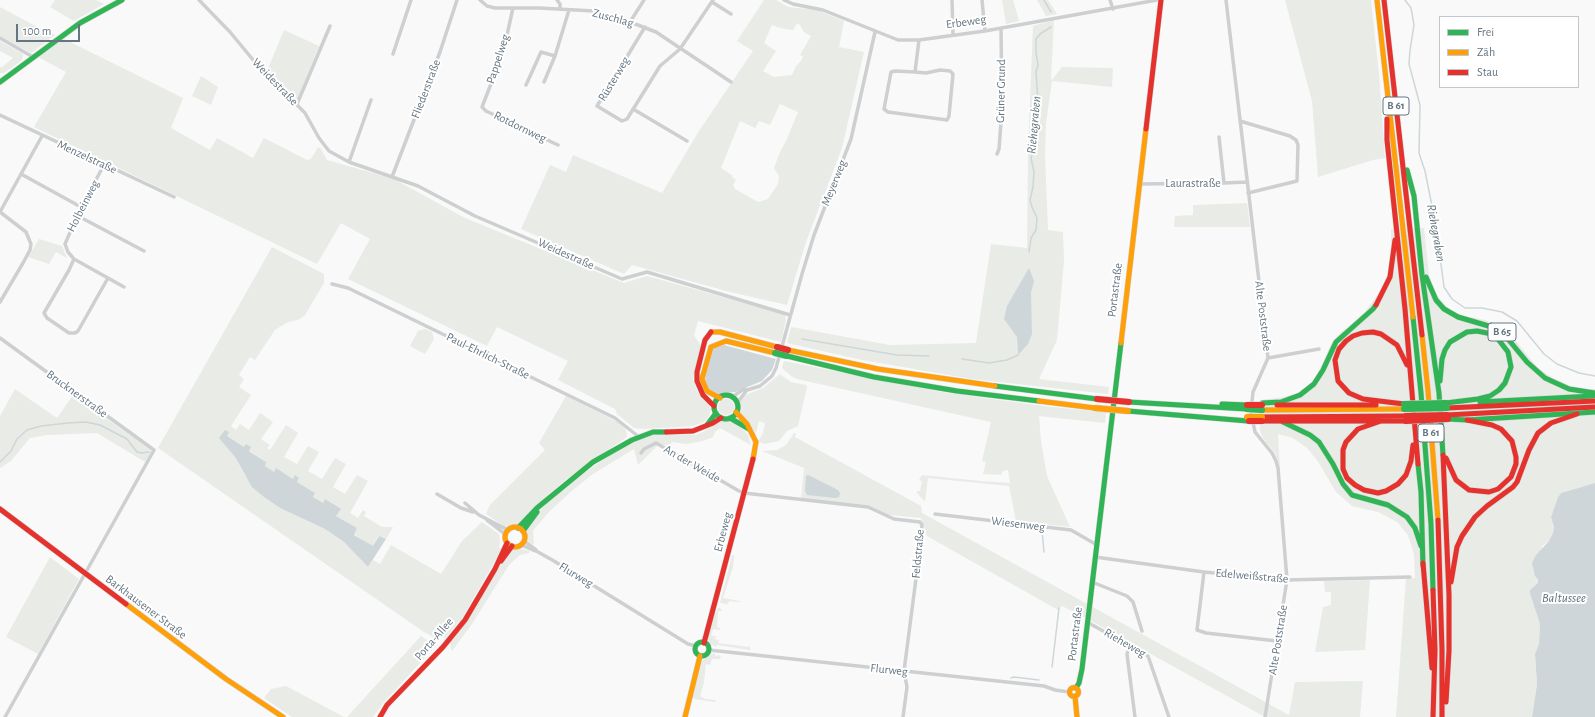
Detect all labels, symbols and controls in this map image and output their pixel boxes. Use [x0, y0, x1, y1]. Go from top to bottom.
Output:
street label: Zuschlag [591, 6, 635, 30]
street label: Erbeweg [945, 12, 987, 32]
scale bar [18, 16, 82, 42]
legend [1439, 16, 1579, 88]
text: 100 m [23, 25, 51, 37]
text: Frei [1477, 26, 1494, 38]
street label: Pappelweg [483, 32, 513, 86]
text: Zäh [1477, 46, 1495, 58]
street label: Rüsterweg [595, 54, 633, 104]
street label: Weidestraße [249, 55, 301, 109]
street label: Fliederstraße [408, 57, 444, 121]
street label: Grüner Grund [993, 59, 1009, 123]
text: Stau [1477, 66, 1498, 78]
water label: Riehegraben [1024, 95, 1044, 155]
road number: B 61 [1383, 97, 1409, 115]
street label: Rotdornweg [491, 108, 549, 146]
street label: Menzelstraße [55, 137, 119, 177]
street label: Meyerweg [818, 158, 850, 208]
street label: Laurastraße [1165, 176, 1221, 190]
street label: Holbeinweg [64, 178, 102, 234]
water label: Riehegraben [1423, 203, 1449, 263]
street label: Weidestraße [536, 235, 596, 273]
street label: Portastraße [1105, 262, 1125, 318]
street label: Alte Poststraße [1252, 280, 1274, 352]
road number: B 65 [1488, 323, 1516, 341]
street label: Paul-Ehrlich-Straße [444, 330, 532, 382]
street label: Brucknerstraße [44, 367, 110, 421]
road number: B 61 [1418, 424, 1444, 442]
street label: An der Weide [661, 442, 723, 486]
street label: Erbeweg [711, 511, 735, 553]
street label: Wiesenweg [990, 514, 1046, 534]
street label: Feldstraße [909, 529, 927, 579]
street label: Flurweg [556, 559, 596, 591]
street label: Edelweißstraße [1215, 566, 1289, 586]
street label: Barkhausener Straße [103, 572, 189, 642]
water label: Baltussee [1542, 590, 1586, 606]
street label: Alte Poststraße [1265, 604, 1291, 676]
street label: Portastraße [1065, 606, 1085, 662]
street label: Porta-Allee [412, 615, 456, 663]
street label: Rieheweg [1101, 625, 1149, 661]
street label: Flurweg [870, 661, 908, 679]

